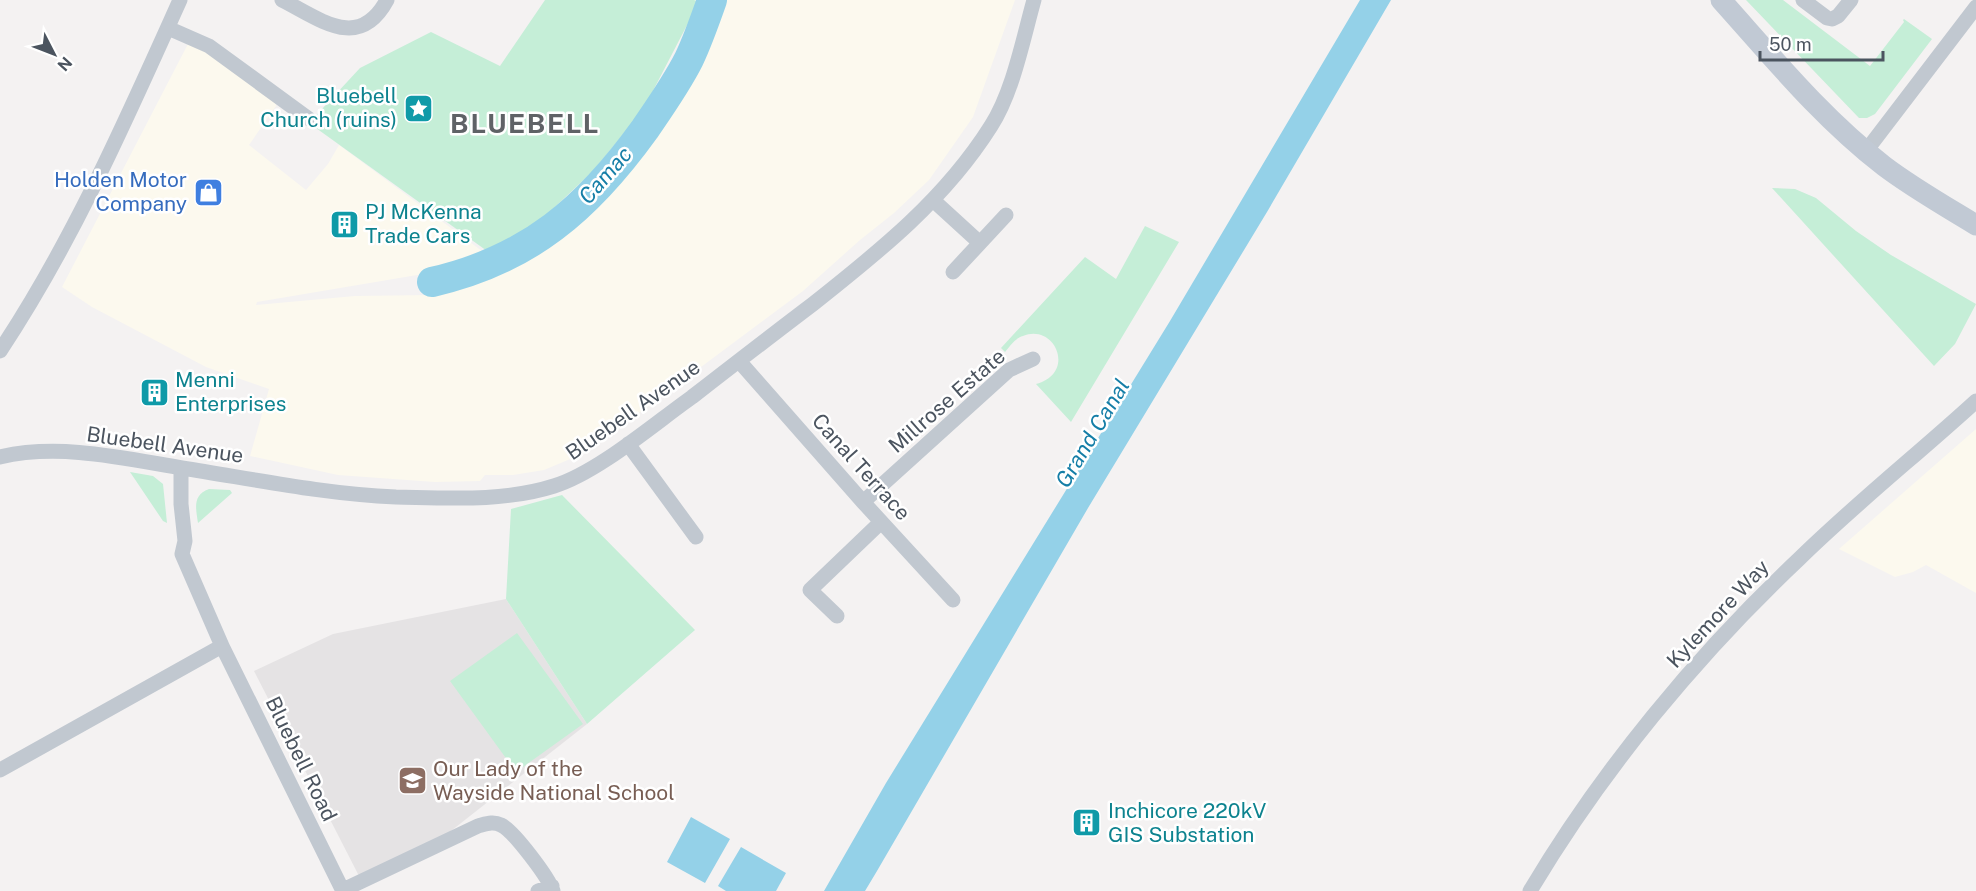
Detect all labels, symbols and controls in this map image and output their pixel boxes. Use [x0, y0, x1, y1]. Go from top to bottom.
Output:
north arrow [24, 24, 84, 84]
scale bar [1760, 24, 1883, 62]
text: 50 m [1769, 34, 1812, 55]
text: N [54, 53, 76, 75]
place label: Bluebell Church (ruins) [260, 83, 397, 132]
place icon: Bluebell Church (ruins) [402, 92, 434, 124]
district label: BLUEBELL [450, 107, 600, 139]
water label: Camac [573, 141, 637, 209]
place label: Holden Motor Company [54, 167, 187, 216]
shop icon: Holden Motor Company [192, 176, 224, 208]
place label: PJ McKenna Trade Cars [365, 199, 482, 248]
building icon: PJ McKenna Trade Cars [328, 208, 360, 240]
street label: Millrose Estate [883, 343, 1010, 458]
street label: Bluebell Avenue [561, 354, 705, 465]
place label: Menni Enterprises [175, 367, 286, 416]
water label: Grand Canal [1049, 374, 1135, 492]
building icon: Menni Enterprises [138, 376, 170, 408]
street label: Canal Terrace [807, 408, 916, 525]
street label: Bluebell Avenue [85, 421, 245, 468]
street label: Kylemore Way [1661, 554, 1774, 673]
street label: Bluebell Road [260, 692, 342, 825]
place label: Our Lady of the Wayside National School [433, 756, 675, 805]
school or university icon: Our Lady of the Wayside National School [396, 765, 428, 797]
place label: Inchicore 220kV GIS Substation [1108, 798, 1266, 847]
building icon: Inchicore 220kV GIS Substation [1071, 807, 1103, 839]

